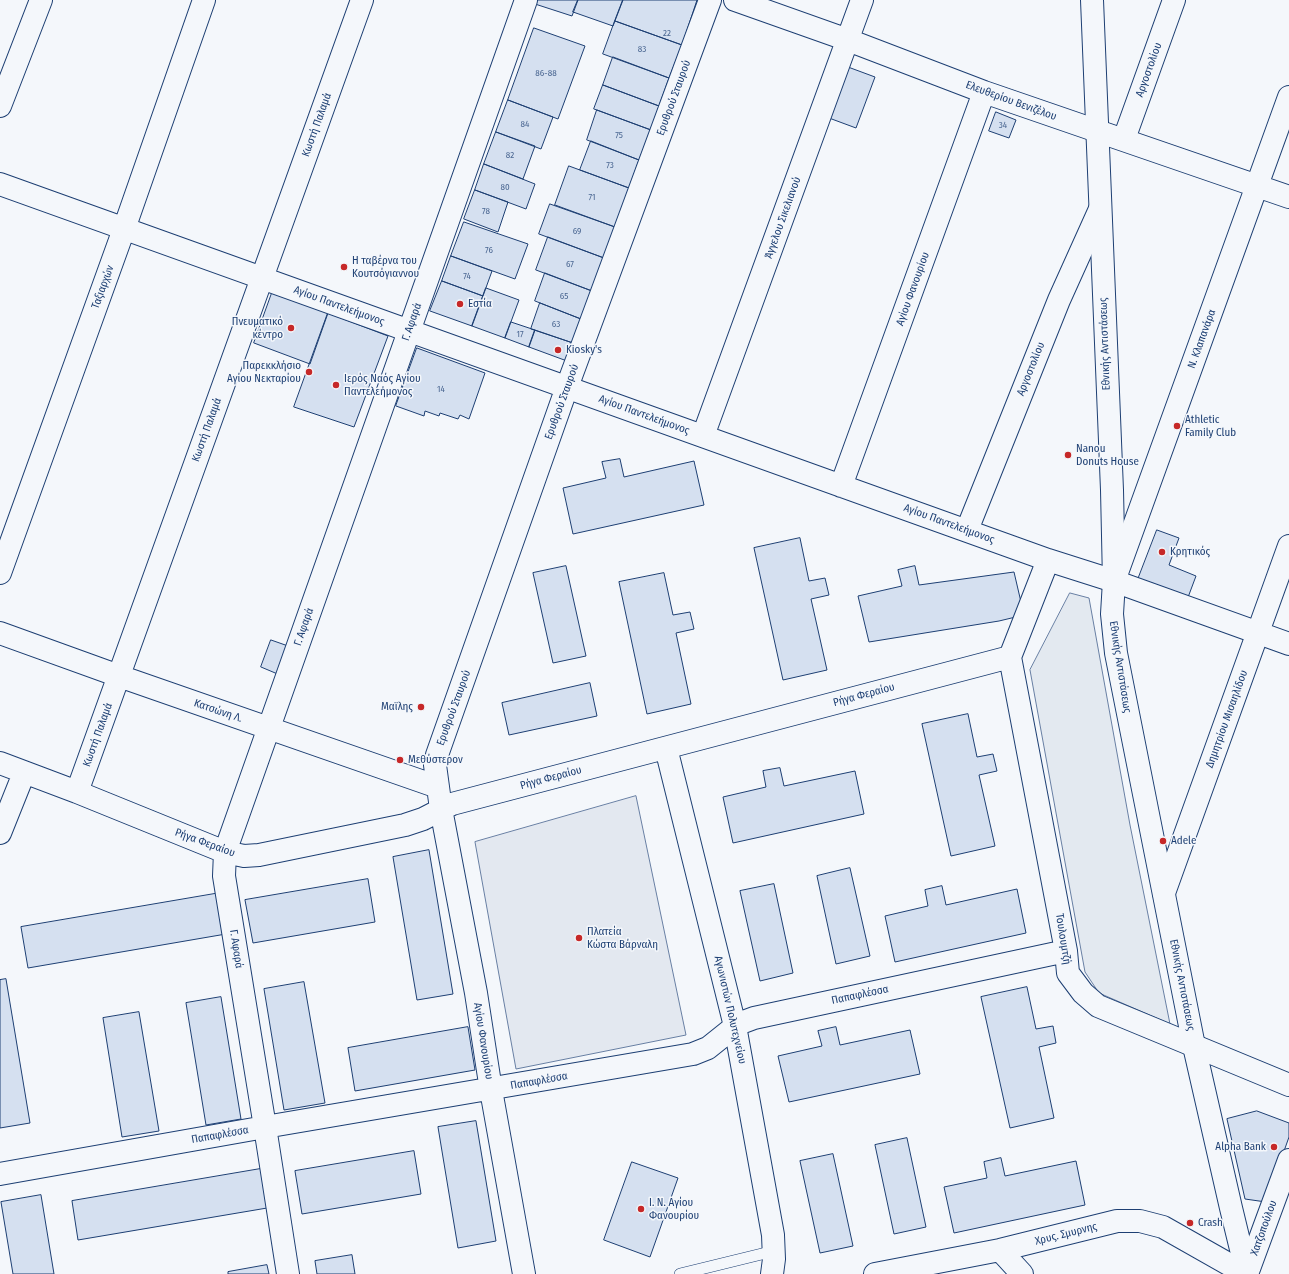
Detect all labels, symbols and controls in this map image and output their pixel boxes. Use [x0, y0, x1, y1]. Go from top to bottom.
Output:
house number: 22 [663, 28, 671, 38]
street label: Αργοστολίου [1133, 41, 1165, 99]
house number: 83 [638, 44, 646, 54]
street label: Ερυθρού Σταυρού [654, 58, 694, 138]
house number: 86-88 [535, 68, 557, 78]
street label: Ελευθερίου Βενιζέλου [964, 78, 1058, 124]
street label: Κωστή Παλαμά [299, 91, 335, 159]
house number: 84 [521, 119, 529, 129]
house number: 34 [999, 120, 1007, 130]
house number: 75 [615, 130, 623, 140]
house number: 82 [506, 150, 514, 160]
house number: 73 [606, 160, 614, 170]
street label: Άγγελου Σικελιανού [762, 175, 804, 261]
house number: 80 [500, 182, 510, 192]
house number: 71 [588, 192, 596, 202]
house number: 78 [482, 206, 490, 216]
house number: 69 [573, 226, 581, 236]
house number: 76 [485, 245, 493, 255]
street label: Αγίου Φανουρίου [894, 250, 932, 328]
place label: Η ταβέρνα του Κουτσόγιαννου [352, 254, 419, 280]
house number: 67 [566, 259, 574, 269]
marker: Η ταβέρνα του Κουτσόγιαννου [339, 262, 349, 272]
street label: Ταξιαρχών [89, 263, 117, 311]
house number: 74 [463, 271, 471, 281]
street label: Αγίου Παντελεήμονος [292, 283, 386, 329]
house number: 65 [560, 291, 568, 301]
place label: Εστία [468, 297, 492, 311]
street label: Εθνικής Αντιστάσεως [1097, 297, 1113, 391]
marker: Εστία [455, 299, 465, 309]
street label: Γ. Αφαρά [399, 301, 425, 343]
street label: Ν. Κλαπανάρα [1185, 308, 1219, 370]
place label: Πνευματικό κέντρο [232, 315, 283, 341]
house number: 63 [552, 319, 560, 329]
marker: Πνευματικό κέντρο [286, 323, 296, 333]
house number: 17 [516, 329, 524, 339]
street label: Αργοστολίου [1014, 340, 1048, 398]
place label: Kiosky's [566, 343, 602, 357]
marker: Kiosky's [553, 345, 563, 355]
place label: Παρεκκλήσιο Αγίου Νεκταρίου [227, 359, 301, 385]
street label: Ερυθρού Σταυρού [542, 362, 582, 442]
marker: Παρεκκλήσιο Αγίου Νεκταρίου [304, 367, 314, 377]
place label: Ιερός Ναός Αγίου Παντελεήμονος [344, 372, 421, 398]
marker: Ιερός Ναός Αγίου Παντελεήμονος [331, 380, 341, 390]
house number: 14 [437, 384, 445, 394]
street label: Αγίου Παντελεήμονος [597, 392, 691, 438]
street label: Κωστή Παλαμά [189, 396, 225, 464]
place label: Athletic Family Club [1185, 413, 1236, 439]
marker: Athletic Family Club [1172, 421, 1182, 431]
place label: Nanou Donuts House [1076, 442, 1139, 468]
marker: Nanou Donuts House [1063, 450, 1073, 460]
street label: Αγίου Παντελεήμονος [902, 501, 996, 547]
place label: Κρητικός [1170, 545, 1210, 559]
marker: Κρητικός [1157, 547, 1167, 557]
street label: Γ. Αφαρά [291, 606, 317, 648]
street label: Εθνικής Αντιστάσεως [1106, 620, 1134, 714]
street label: Ερυθρού Σταυρού [434, 668, 474, 748]
street label: Δημητρίου Μισαηλίδου [1203, 668, 1251, 770]
street label: Ρήγα Φεραίου [832, 680, 896, 710]
street label: Κατσώνη Λ. [192, 697, 244, 725]
place label: Μαϊλης [381, 700, 413, 714]
street label: Κωστή Παλαμά [80, 701, 116, 769]
marker: Μαϊλης [416, 702, 426, 712]
place label: Μεθύστερον [408, 753, 463, 767]
marker: Μεθύστερον [395, 755, 405, 765]
street label: Ρήγα Φεραίου [519, 763, 583, 793]
street label: Ρήγα Φεραίου [173, 826, 237, 860]
place label: Adele [1171, 834, 1196, 848]
marker: Adele [1158, 836, 1168, 846]
street label: Τουλουμτζή [1052, 912, 1074, 966]
place label: Πλατεία Κώστα Βάρναλη [587, 925, 658, 951]
street label: Γ. Αφαρά [226, 929, 246, 969]
marker: Πλατεία Κώστα Βάρναλη [574, 933, 584, 943]
street label: Εθνικής Αντιστάσεως [1167, 938, 1197, 1032]
street label: Αγωνιστών Πολυτεχνείου [711, 955, 749, 1065]
street label: Παπαφλέσσα [830, 983, 890, 1007]
street label: Αγίου Φανουρίου [470, 1002, 496, 1080]
street label: Παπαφλέσσα [509, 1069, 569, 1093]
street label: Παπαφλέσσα [190, 1123, 250, 1147]
place label: Alpha Bank [1215, 1140, 1266, 1154]
marker: Alpha Bank [1269, 1142, 1279, 1152]
place label: Ι. Ν. Αγίου Φανουρίου [649, 1196, 699, 1222]
street label: Χατζοπούλου [1248, 1199, 1280, 1257]
marker: Ι. Ν. Αγίου Φανουρίου [636, 1204, 646, 1214]
place label: Crash [1198, 1216, 1223, 1230]
marker: Crash [1185, 1218, 1195, 1228]
street label: Χρυς. Σμυρνης [1034, 1220, 1098, 1248]

